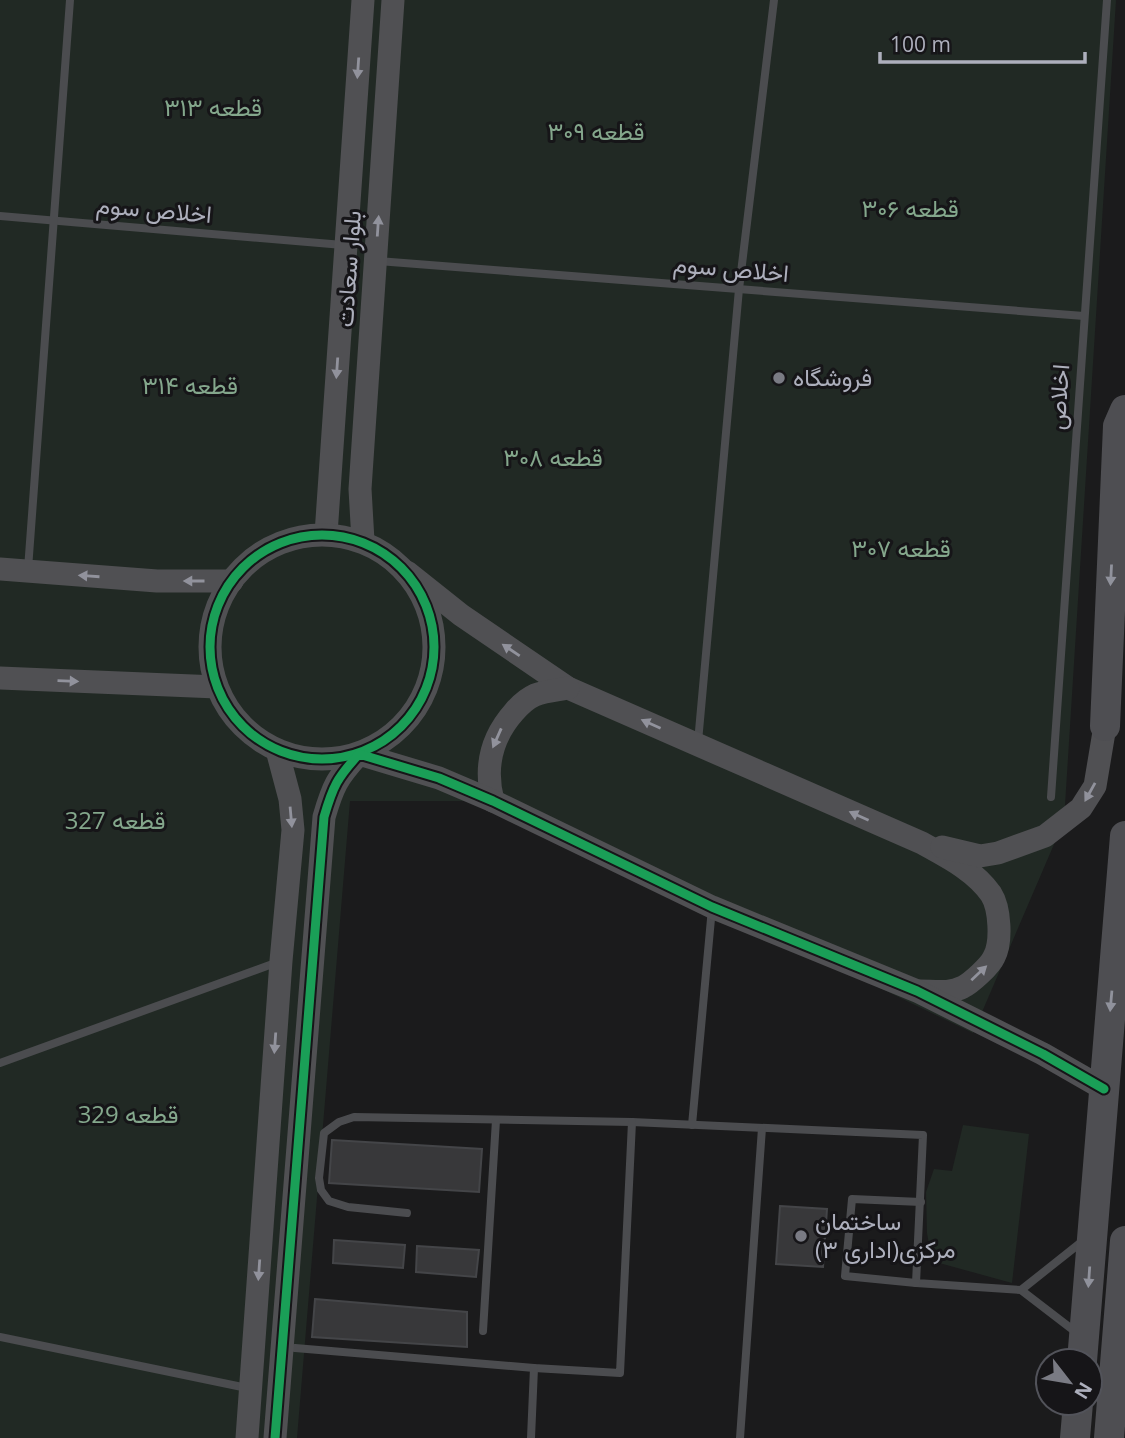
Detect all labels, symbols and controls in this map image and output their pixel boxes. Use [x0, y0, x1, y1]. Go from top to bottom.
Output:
scale bar [880, 21, 1085, 65]
text: 100 m [890, 30, 951, 58]
one-way arrow [352, 57, 363, 79]
park label: قطعه ۳۱۳ [164, 90, 262, 123]
park label: قطعه ۳۰۹ [547, 114, 645, 147]
street label: اخلاص سوم [95, 187, 213, 231]
park label: قطعه ۳۰۶ [861, 191, 959, 224]
street label: بلوار سعادت [327, 209, 368, 328]
one-way arrow [373, 214, 384, 236]
street label: اخلاص سوم [672, 246, 790, 290]
one-way arrow [332, 358, 343, 380]
place label: فروشگاه [793, 360, 872, 393]
street label: اخلاص [1039, 363, 1076, 431]
park label: قطعه ۳۱۴ [142, 368, 238, 401]
marker: فروشگاه [771, 370, 787, 386]
park label: قطعه ۳۰۸ [503, 440, 603, 473]
park label: قطعه ۳۰۷ [851, 531, 951, 564]
one-way arrow [1106, 564, 1117, 586]
one-way arrow [78, 570, 100, 581]
one-way arrow [183, 575, 205, 587]
one-way arrow [502, 643, 520, 657]
one-way arrow [57, 675, 79, 686]
one-way arrow [641, 718, 661, 730]
one-way arrow [491, 728, 502, 749]
one-way arrow [1084, 782, 1096, 802]
park label: قطعه 327 [65, 803, 165, 836]
one-way arrow [286, 806, 297, 828]
one-way arrow [849, 810, 870, 821]
one-way arrow [970, 965, 988, 981]
one-way arrow [1105, 990, 1116, 1012]
one-way arrow [269, 1033, 280, 1055]
park label: قطعه 329 [78, 1097, 178, 1130]
place label: ساختمان مرکزی(اداری ۳) [815, 1204, 956, 1265]
marker: ساختمان مرکزی(اداری ۳) [793, 1228, 809, 1244]
one-way arrow [253, 1260, 264, 1282]
one-way arrow [1083, 1266, 1094, 1288]
north arrow [1034, 1347, 1104, 1417]
text: N [1068, 1377, 1099, 1404]

